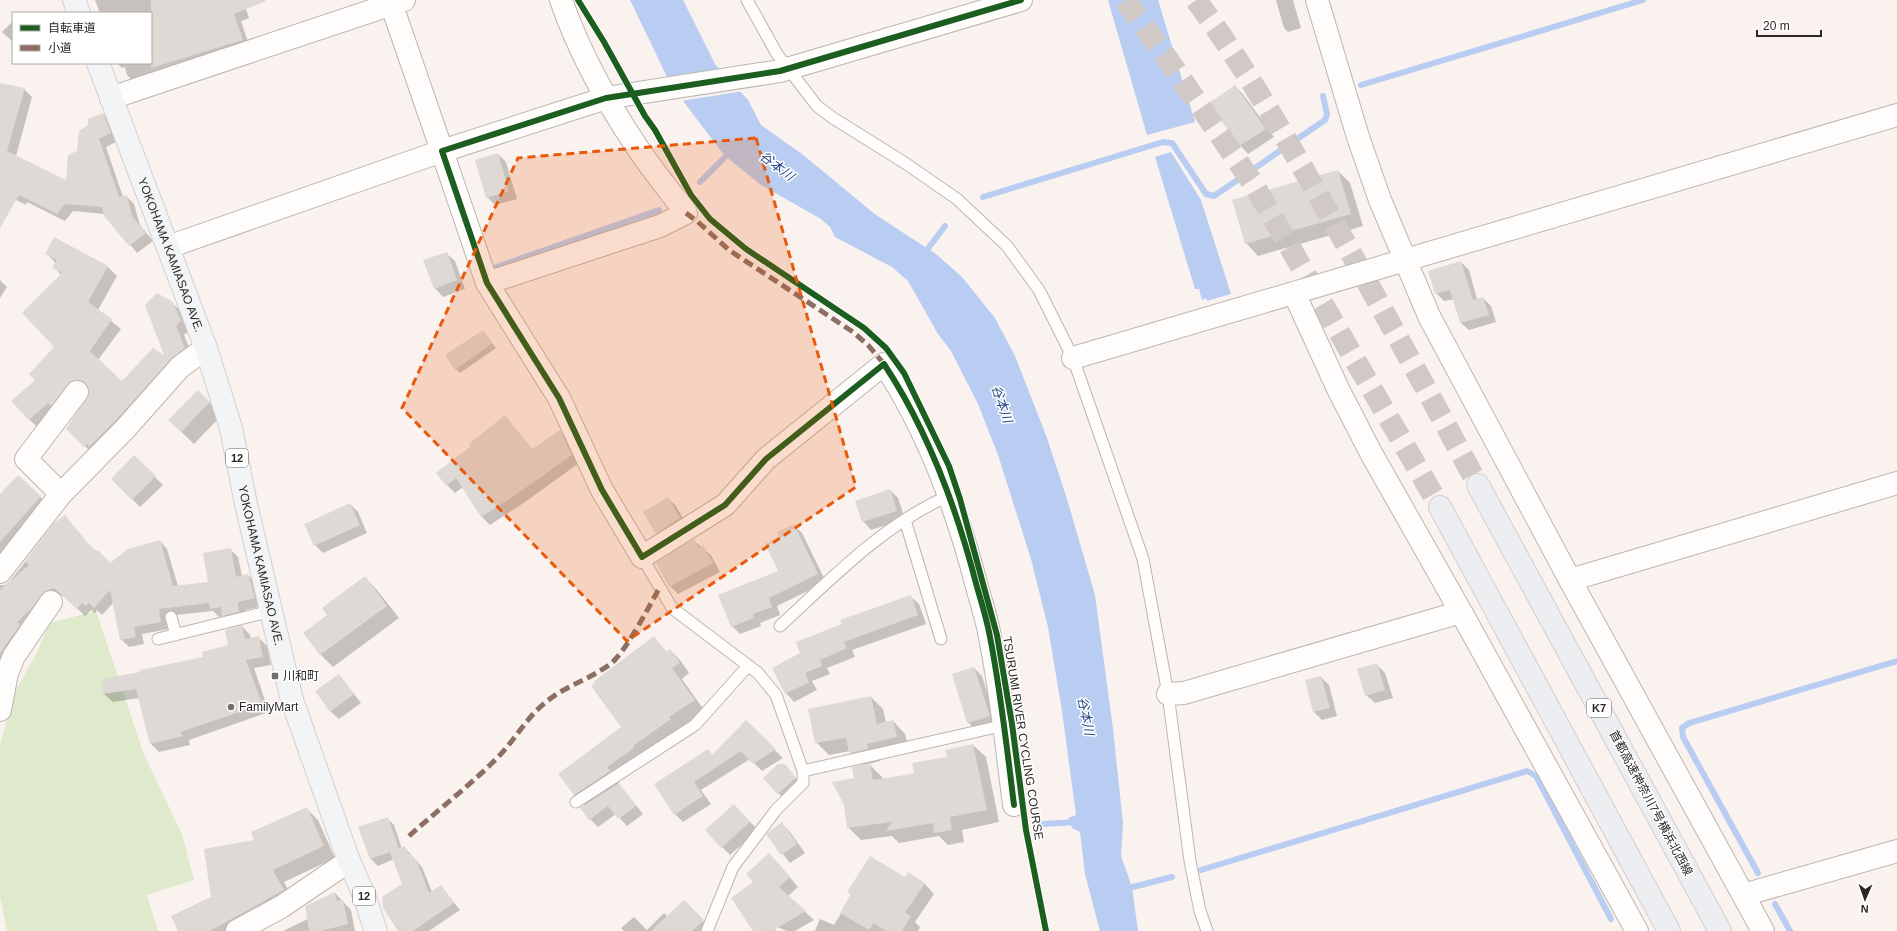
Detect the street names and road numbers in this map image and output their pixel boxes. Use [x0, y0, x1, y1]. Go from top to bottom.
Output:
street label: YOKOHAMA KAMIASAO AVE. [135, 176, 206, 334]
road number: 12 [226, 449, 248, 467]
street label: YOKOHAMA KAMIASAO AVE. [235, 484, 286, 647]
street label: TSURUMI RIVER CYCLING COURSE [1000, 635, 1046, 841]
road number: K7 [1587, 699, 1611, 717]
street label: 首都高速神奈川7号横浜北西線 [1607, 728, 1695, 878]
road number: 12 [353, 887, 375, 905]

